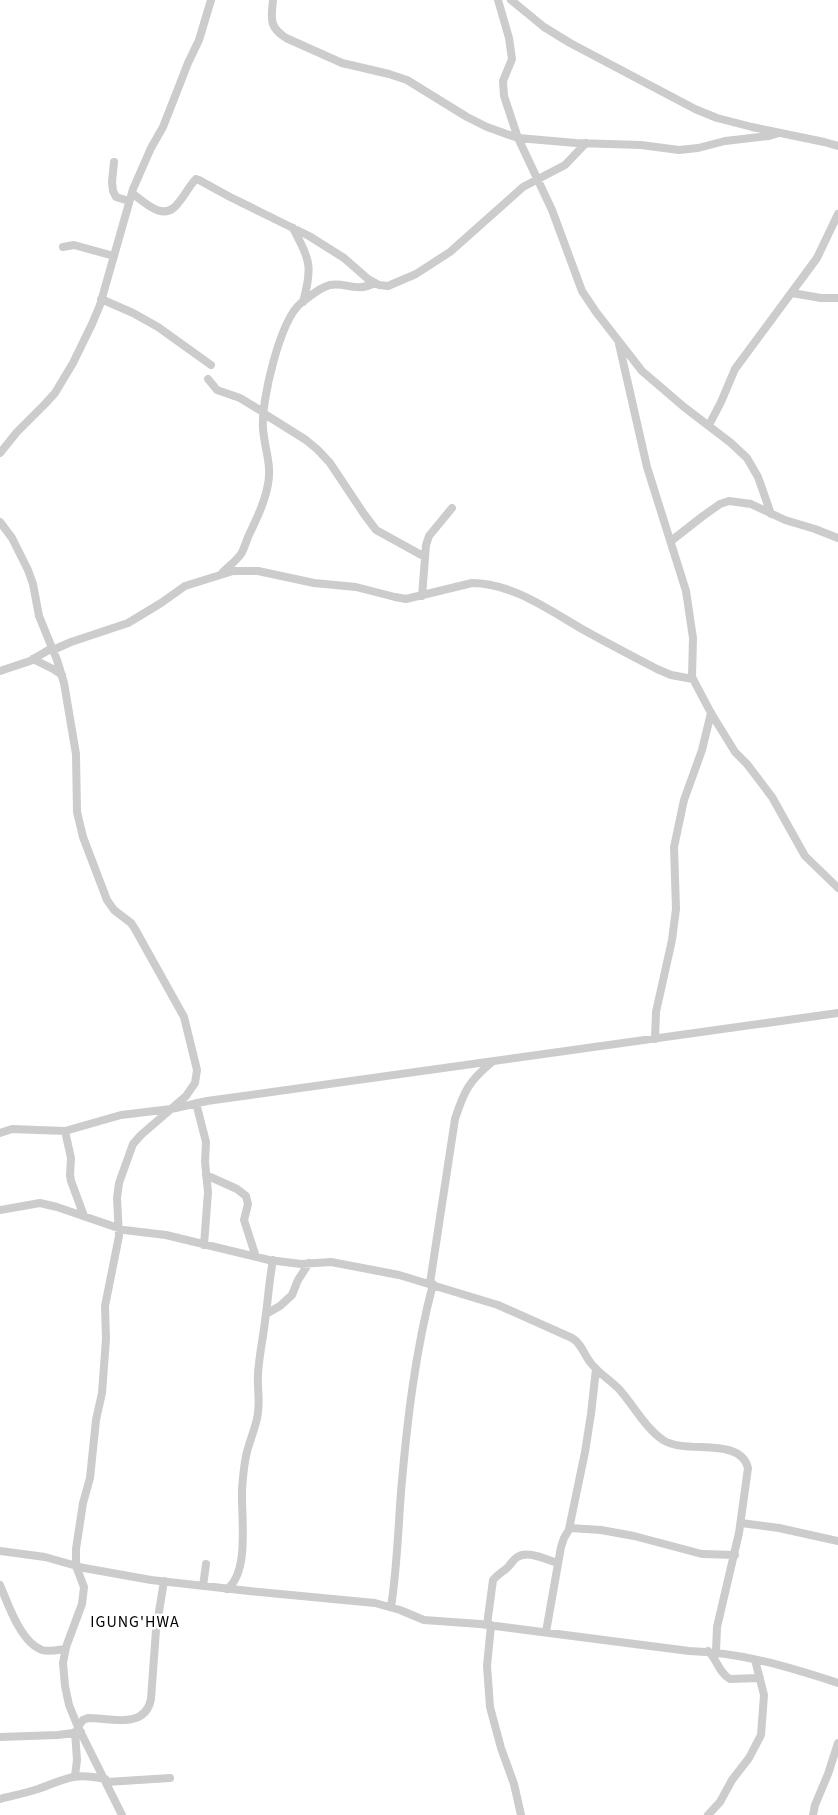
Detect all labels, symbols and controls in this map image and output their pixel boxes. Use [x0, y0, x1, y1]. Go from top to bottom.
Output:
district label: IGUNG'HWA [90, 1611, 180, 1633]

